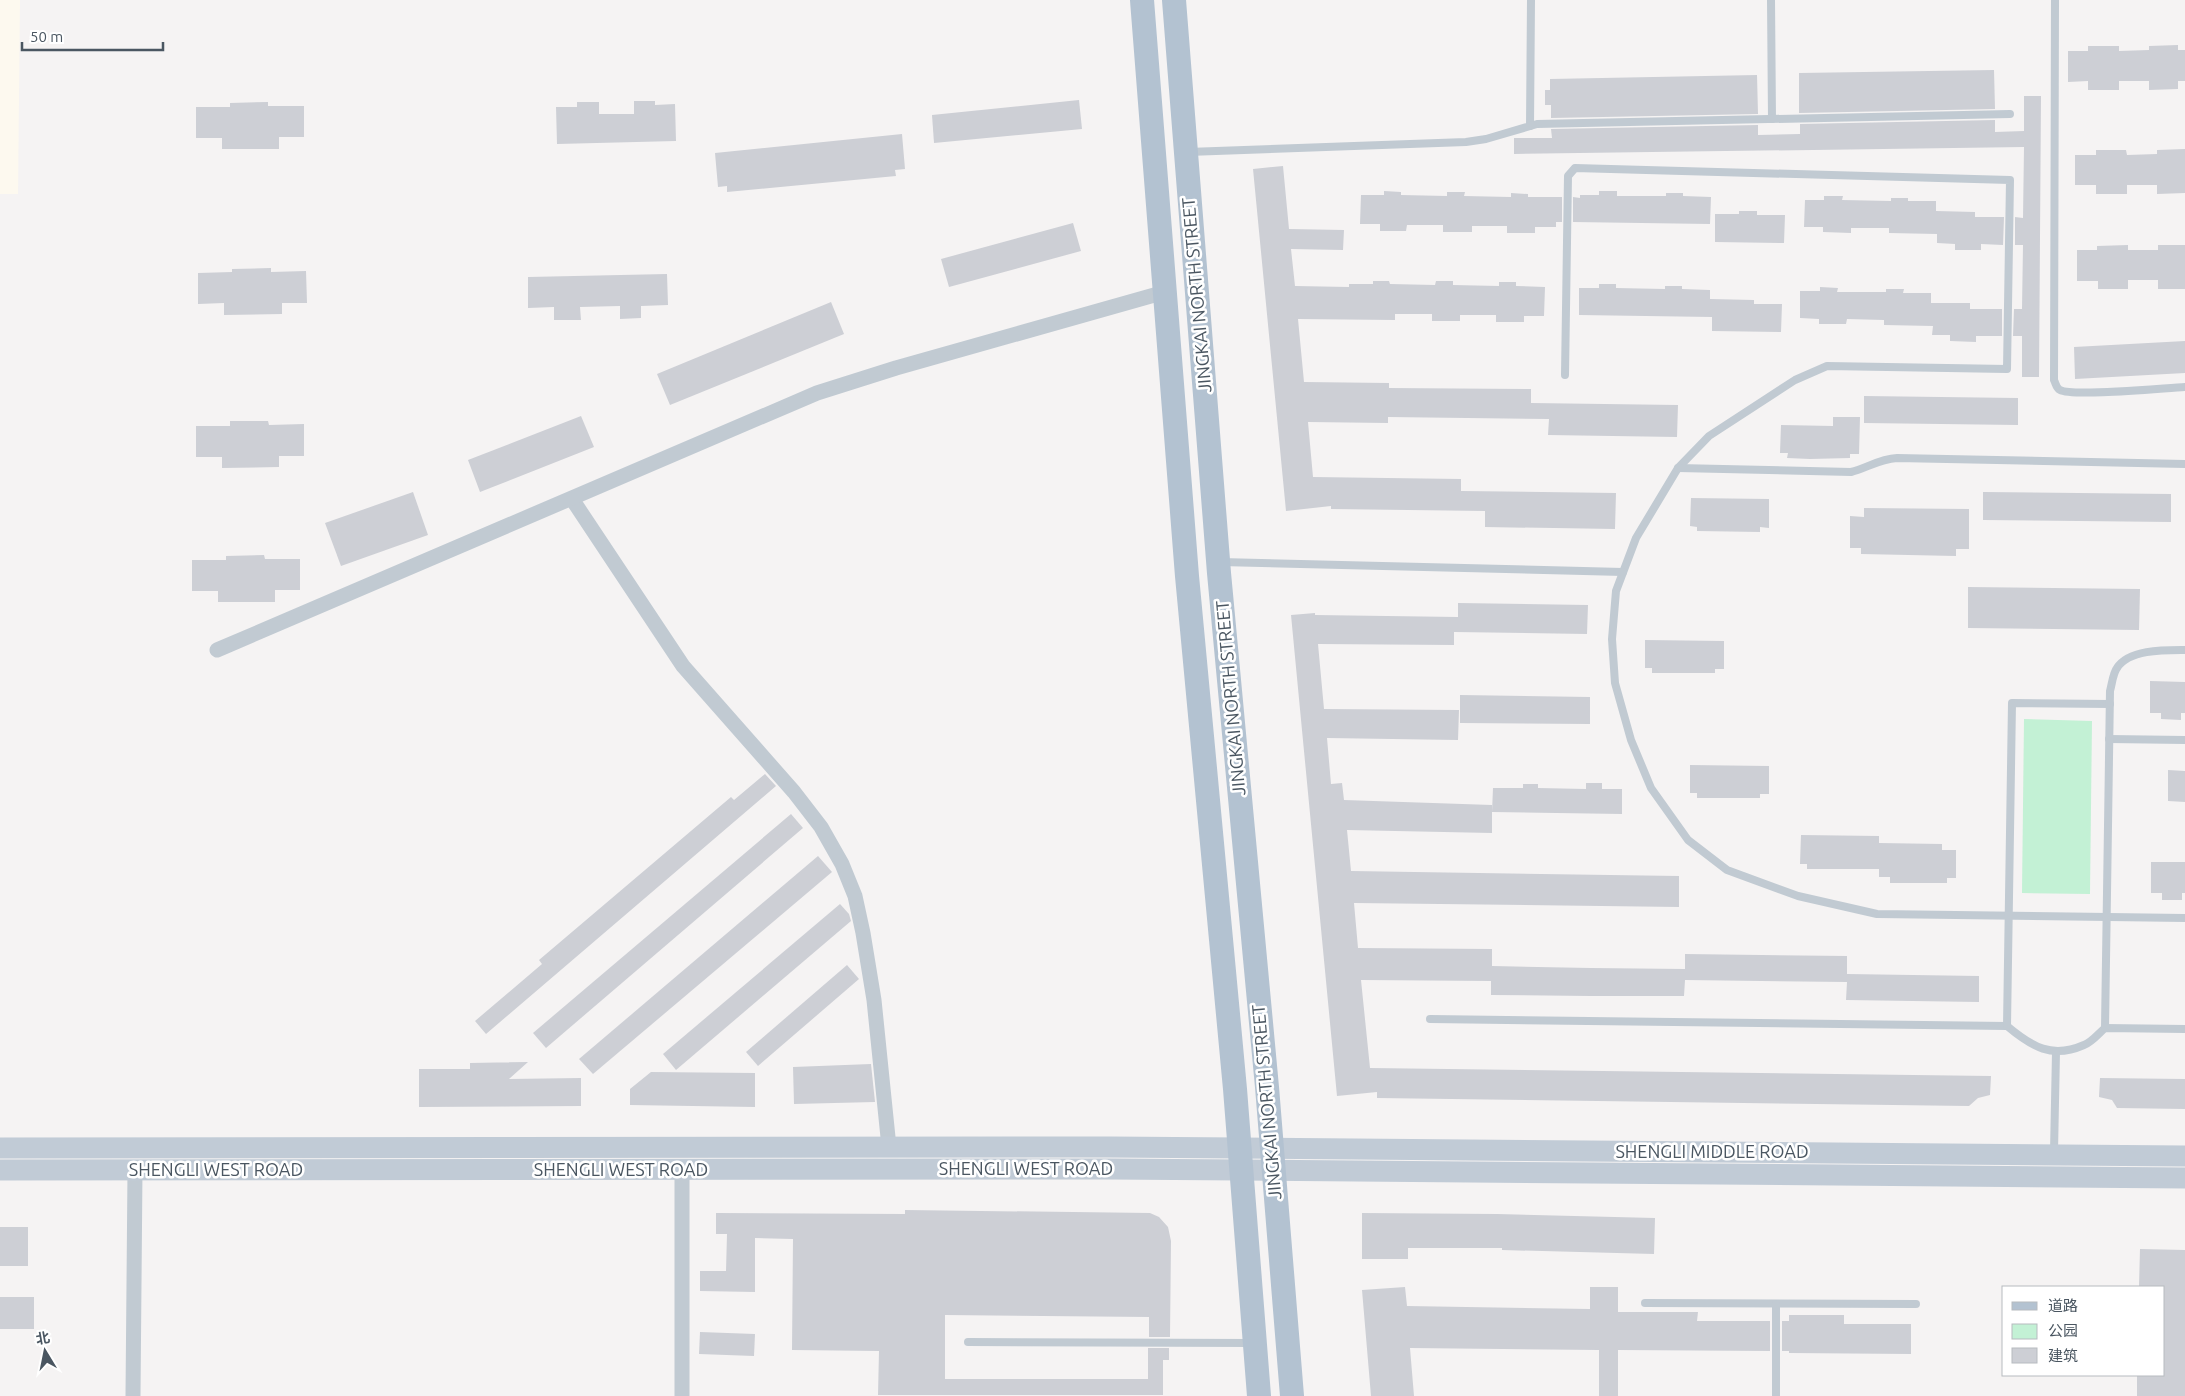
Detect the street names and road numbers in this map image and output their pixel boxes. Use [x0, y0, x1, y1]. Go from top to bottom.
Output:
street label: JINGKAI NORTH STREET [1178, 197, 1214, 393]
street label: JINGKAI NORTH STREET [1212, 600, 1248, 796]
street label: JINGKAI NORTH STREET [1248, 1004, 1284, 1200]
street label: SHENGLI MIDDLE ROAD [1615, 1141, 1809, 1161]
street label: SHENGLI WEST ROAD [939, 1158, 1113, 1178]
street label: SHENGLI WEST ROAD [129, 1159, 303, 1179]
street label: SHENGLI WEST ROAD [534, 1159, 708, 1179]

